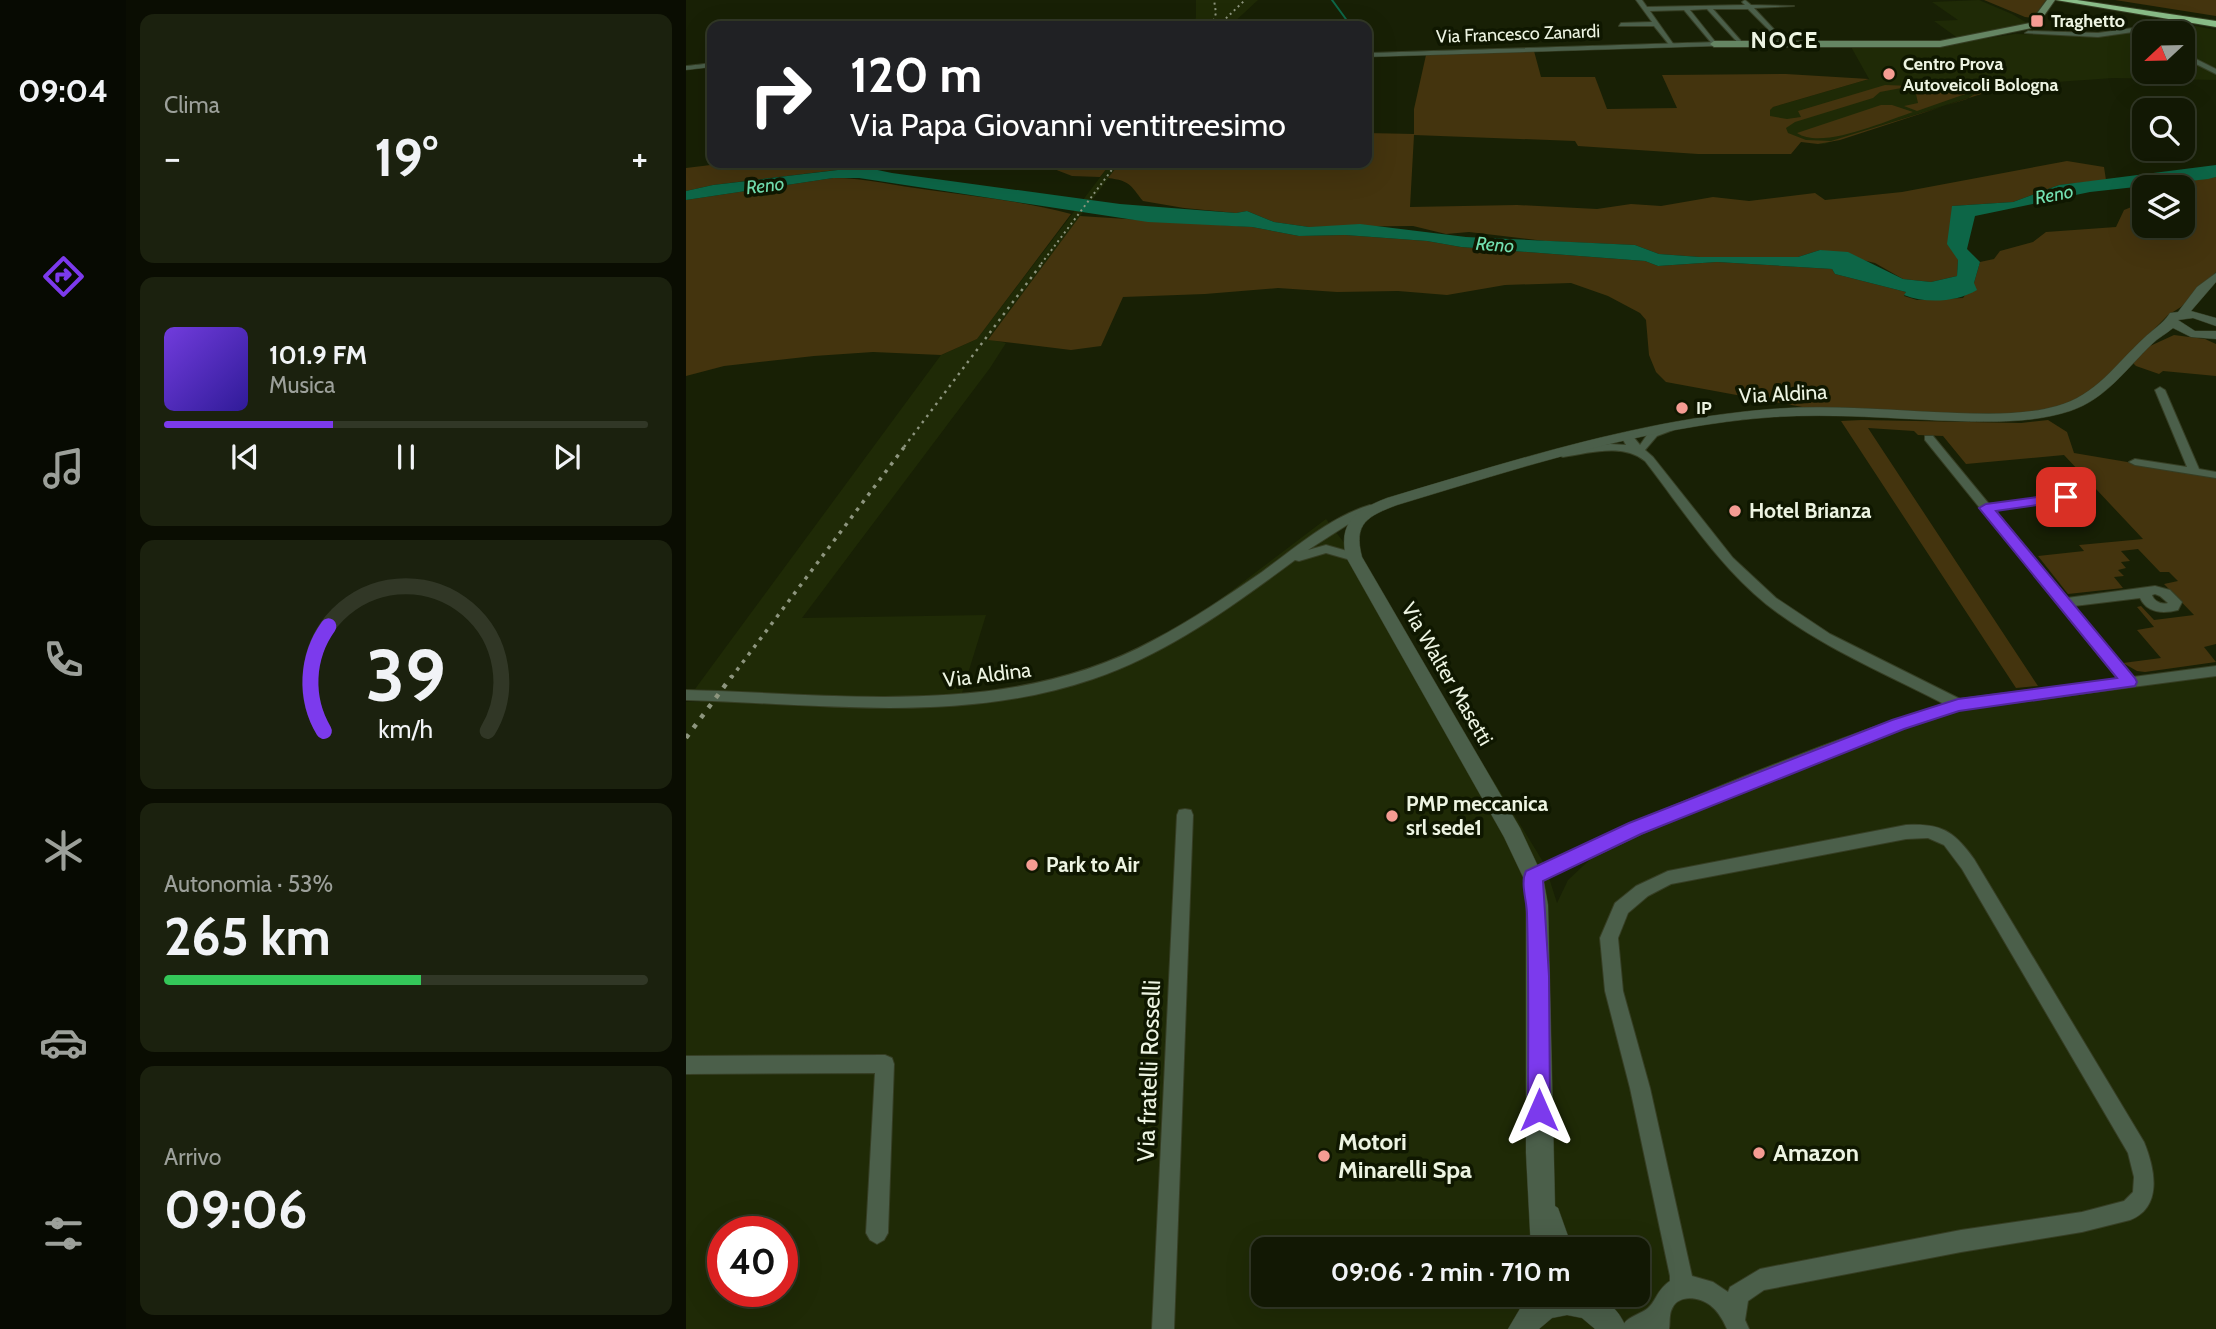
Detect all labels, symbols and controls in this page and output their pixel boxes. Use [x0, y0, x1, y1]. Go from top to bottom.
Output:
place label: Traghetto [2051, 10, 2125, 32]
marker: Traghetto [2029, 13, 2045, 29]
street label: Via Francesco Zanardi [1436, 20, 1600, 48]
north arrow [2132, 21, 2194, 84]
map controls [2132, 21, 2195, 238]
district label: NOCE [1751, 26, 1819, 54]
text: 120 m [850, 45, 982, 104]
icon: right [735, 49, 826, 140]
place label: Centro Prova Autoveicoli Bologna [1903, 53, 2058, 96]
marker: Centro Prova Autoveicoli Bologna [1881, 66, 1897, 82]
text: 09:04 [18, 71, 108, 110]
text: Clima [164, 91, 220, 119]
button: search [2132, 98, 2195, 161]
text: Via Papa Giovanni ventitreesimo [850, 105, 1286, 144]
text: 19° [374, 126, 438, 189]
text: − [164, 134, 181, 181]
text: + [631, 134, 648, 181]
water label: Reno [744, 172, 786, 199]
button: layers [2132, 175, 2195, 238]
water label: Reno [2033, 179, 2076, 209]
water label: Reno [1475, 232, 1515, 257]
icon: directions [39, 252, 88, 301]
text: 101.9 FM [269, 339, 367, 371]
text: Musica [269, 371, 335, 399]
street label: Via Aldina [1738, 379, 1828, 408]
place label: IP [1696, 397, 1712, 419]
marker: IP [1674, 400, 1690, 416]
icon: previous [226, 438, 264, 476]
icon: pause [387, 438, 425, 476]
icon: next [548, 438, 586, 476]
icon: music [39, 444, 88, 493]
pin [2036, 467, 2096, 527]
icon: arrive [2047, 478, 2085, 516]
place label: Hotel Brianza [1749, 498, 1872, 523]
marker: Hotel Brianza [1727, 503, 1743, 519]
street label: Via Walter Masetti [1396, 598, 1499, 750]
text: 39 [366, 631, 446, 719]
icon: phone [39, 635, 88, 684]
street label: Via Aldina [941, 657, 1032, 692]
text: km/h [379, 713, 433, 743]
place label: PMP meccanica srl sede1 [1406, 791, 1549, 840]
marker: PMP meccanica srl sede1 [1384, 808, 1400, 824]
icon: climate [39, 826, 88, 875]
place label: Park to Air [1046, 852, 1140, 877]
marker: Park to Air [1024, 857, 1040, 873]
text: Autonomia · 53% [164, 870, 333, 898]
text: 265 km [164, 905, 331, 968]
street label: Via fratelli Rosselli [1131, 979, 1166, 1163]
icon: car [39, 1018, 88, 1067]
position arrow [1502, 1073, 1576, 1147]
place label: Motori Minarelli Spa [1338, 1127, 1472, 1184]
place label: Amazon [1773, 1138, 1859, 1167]
text: Arrivo [164, 1143, 221, 1171]
marker: Amazon [1751, 1145, 1767, 1161]
marker: Motori Minarelli Spa [1316, 1148, 1332, 1164]
text: 09:06 [164, 1178, 307, 1241]
icon: filters [39, 1209, 88, 1258]
speed limit sign: 40 [707, 1216, 798, 1307]
text: 09:06 · 2 min · 710 m [1331, 1256, 1570, 1288]

